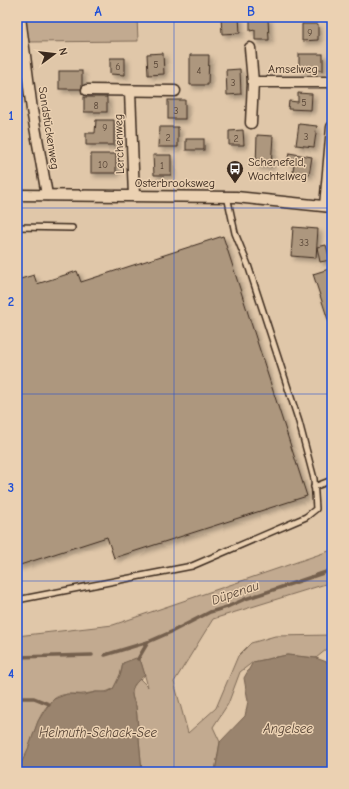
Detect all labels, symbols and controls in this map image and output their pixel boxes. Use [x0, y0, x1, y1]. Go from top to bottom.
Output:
text: A [94, 4, 102, 19]
text: B [247, 4, 255, 19]
house number: 9 [307, 27, 313, 39]
north arrow [34, 34, 74, 74]
text: N [56, 46, 70, 57]
house number: 5 [153, 59, 159, 71]
house number: 6 [115, 61, 121, 73]
street label: Amselweg [268, 62, 318, 76]
house number: 4 [197, 65, 202, 77]
house number: 3 [230, 77, 236, 89]
street label: Sandstückenweg [36, 86, 62, 170]
house number: 5 [301, 97, 307, 109]
house number: 8 [93, 100, 99, 112]
house number: 3 [173, 105, 179, 117]
text: 1 [8, 108, 14, 123]
street label: Lerchenweg [111, 114, 127, 174]
house number: 9 [102, 122, 108, 134]
house number: 3 [303, 131, 309, 143]
house number: 2 [165, 132, 171, 144]
house number: 2 [233, 133, 239, 145]
place label: Schenefeld, Wachtelweg [248, 155, 307, 183]
house number: 10 [98, 159, 108, 171]
bus stop icon: Schenefeld, Wachtelweg [225, 159, 245, 184]
house number: 1 [160, 160, 164, 172]
street label: Osterbrooksweg [135, 176, 215, 190]
house number: 33 [299, 237, 309, 249]
text: 2 [8, 294, 14, 309]
text: 3 [8, 480, 14, 495]
water label: Düpenau [209, 577, 261, 608]
text: 4 [8, 666, 14, 681]
water label: Angelsee [262, 721, 313, 736]
water label: Helmuth-Schack-See [39, 725, 157, 740]

